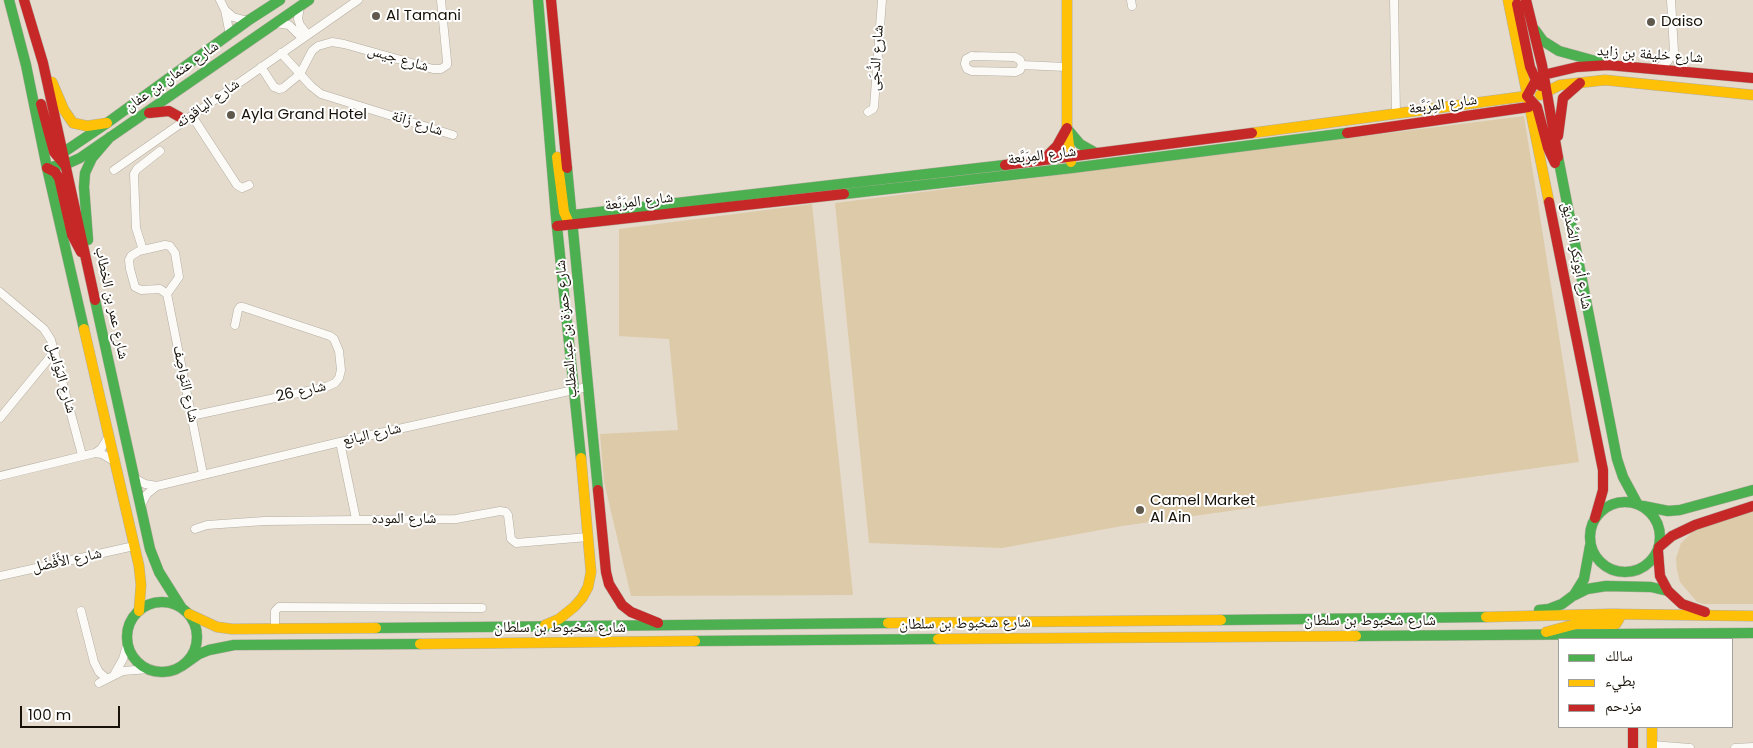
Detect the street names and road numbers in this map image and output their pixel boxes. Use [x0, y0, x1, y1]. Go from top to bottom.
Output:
street label: شارع الدُّجَى [866, 24, 888, 92]
street label: شارع عثمان بن عفان [121, 38, 223, 116]
street label: شارع جيس [365, 42, 431, 76]
street label: شارع خليفة بن زايد [1596, 42, 1704, 68]
street label: شارع الياقوته [173, 75, 243, 133]
street label: شارع المِرَبَّعة [1408, 91, 1478, 119]
street label: شارع زَانَة [389, 108, 445, 140]
street label: شارع المِرَبَّعة [1007, 143, 1077, 169]
street label: شارع المِرَبَّعة [604, 189, 674, 215]
street label: شارع أبوبَكر الصِّدِّيق [1557, 201, 1595, 311]
street label: شارع عمر بن الخطاب [90, 245, 132, 361]
street label: شارع حمزة بن عبدالمطلب [552, 259, 582, 399]
street label: شارع البَوَاسِل [42, 340, 80, 416]
street label: شارع النَواصِف [168, 344, 202, 424]
street label: شارع 26 [274, 378, 328, 406]
street label: شارع اليانع [341, 420, 403, 450]
street label: شارع الموده [372, 510, 436, 528]
street label: شارع الأَفْضَل [31, 545, 103, 577]
street label: شارع شخبوط بن سلطان [1304, 612, 1436, 630]
street label: شارع شخبوط بن سلطان [899, 614, 1031, 634]
street label: شارع شخبوط بن سلطان [494, 619, 626, 637]

